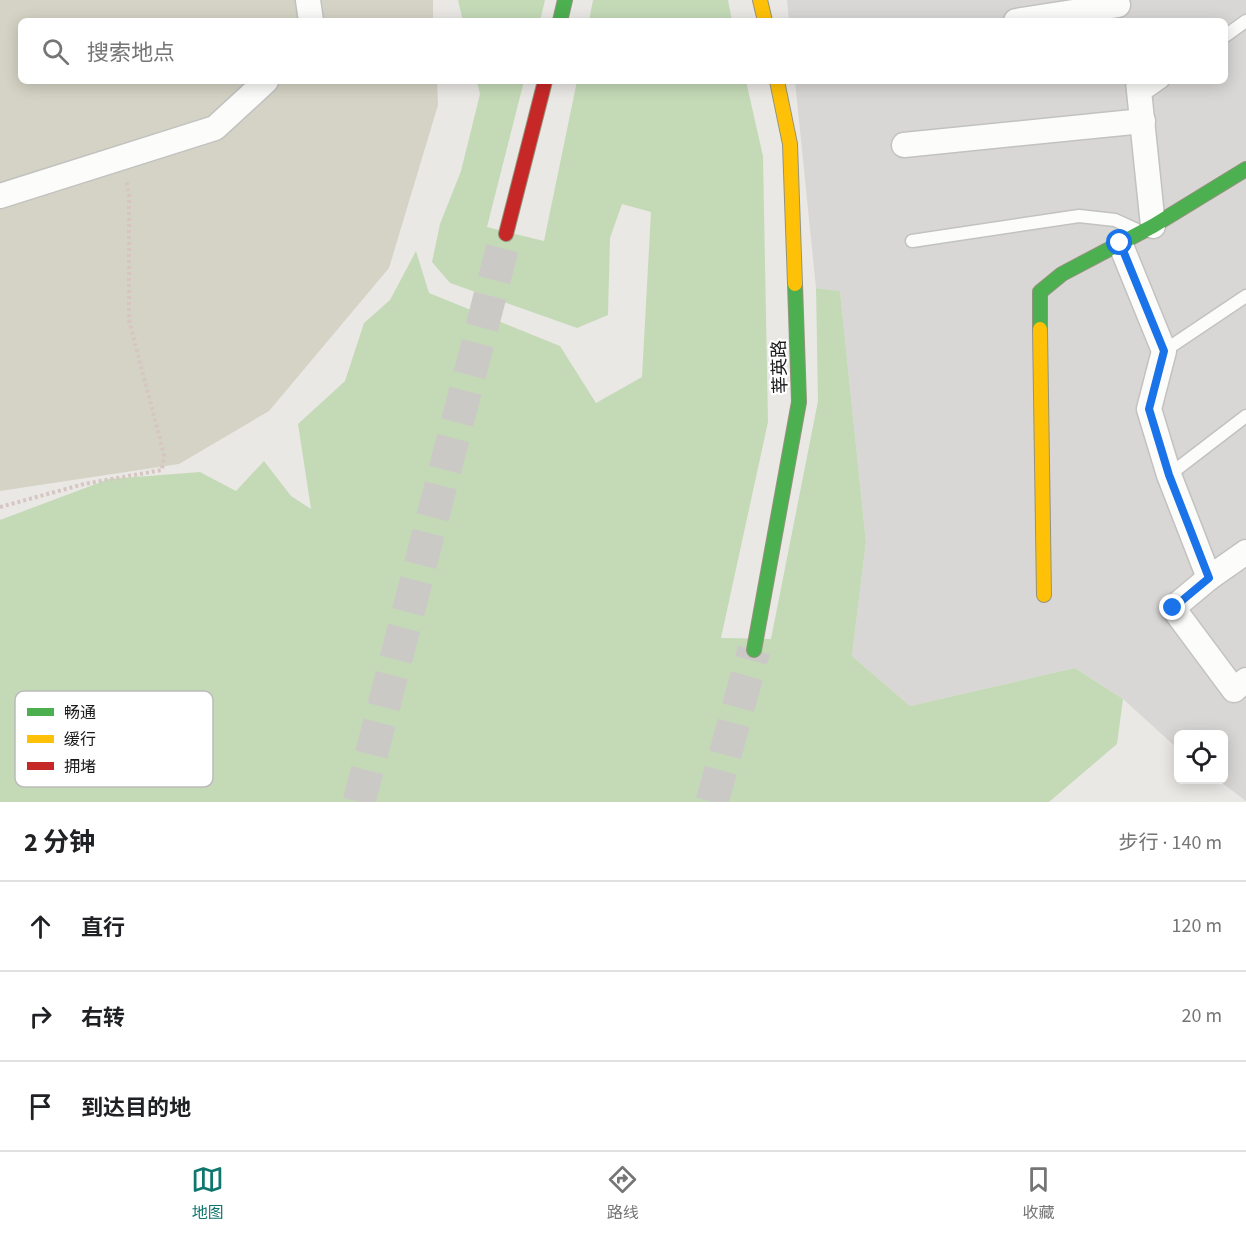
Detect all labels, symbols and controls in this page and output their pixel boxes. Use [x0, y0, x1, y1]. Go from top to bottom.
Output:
search box [18, 18, 1228, 84]
icon: search [39, 35, 72, 68]
text: 搜索地点 [87, 37, 175, 69]
route start [1106, 229, 1132, 255]
street label: 莘英路 [767, 340, 793, 394]
route end [1159, 594, 1185, 620]
legend [15, 691, 213, 787]
text: 畅通 [64, 702, 96, 724]
text: 缓行 [64, 729, 96, 751]
map controls [1174, 730, 1228, 784]
button: locate [1174, 730, 1228, 784]
text: 拥堵 [64, 756, 96, 778]
text: 2 分钟 [24, 824, 95, 861]
text: 步行 · 140 m [1119, 829, 1222, 857]
icon: ahead [24, 910, 57, 943]
text: 直行 [81, 912, 125, 944]
text: 120 m [1172, 912, 1222, 940]
icon: right [24, 1000, 57, 1033]
text: 右转 [81, 1002, 125, 1034]
text: 20 m [1182, 1002, 1222, 1030]
icon: arrive [24, 1090, 57, 1123]
text: 到达目的地 [81, 1092, 191, 1124]
tab: 地图 [191, 1163, 224, 1224]
tab: 路线 [606, 1163, 639, 1224]
tab: 收藏 [1022, 1163, 1055, 1224]

